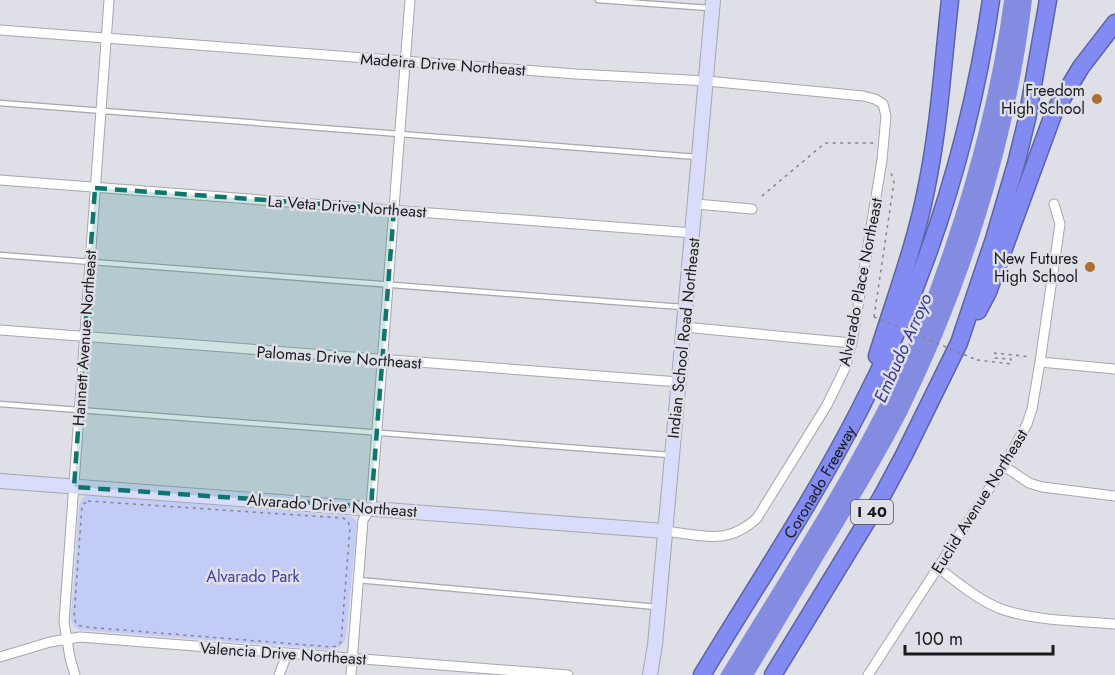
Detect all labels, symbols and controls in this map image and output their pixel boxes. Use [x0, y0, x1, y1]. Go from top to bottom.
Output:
street label: Madeira Drive Northeast [360, 47, 527, 82]
place label: Freedom High School [1001, 79, 1085, 120]
marker: Freedom High School [1090, 92, 1104, 106]
street label: La Veta Drive Northeast [267, 189, 427, 224]
street label: Alvarado Place Northeast [833, 196, 888, 368]
street label: Indian School Road Northeast [662, 236, 705, 440]
place label: New Futures High School [994, 247, 1078, 288]
street label: Hannett Avenue Northeast [67, 249, 102, 427]
marker: New Futures High School [1083, 260, 1097, 274]
water label: Embudo Arroyo [867, 289, 939, 407]
street label: Palomas Drive Northeast [256, 340, 422, 375]
street label: Coronado Freeway [778, 421, 862, 543]
street label: Euclid Avenue Northeast [926, 425, 1033, 578]
street label: Alvarado Drive Northeast [246, 488, 418, 523]
road number: I 40 [851, 500, 893, 524]
park label: Alvarado Park [206, 565, 301, 588]
scale bar [905, 618, 1054, 656]
text: 100 m [914, 626, 963, 652]
street label: Valencia Drive Northeast [199, 636, 367, 671]

